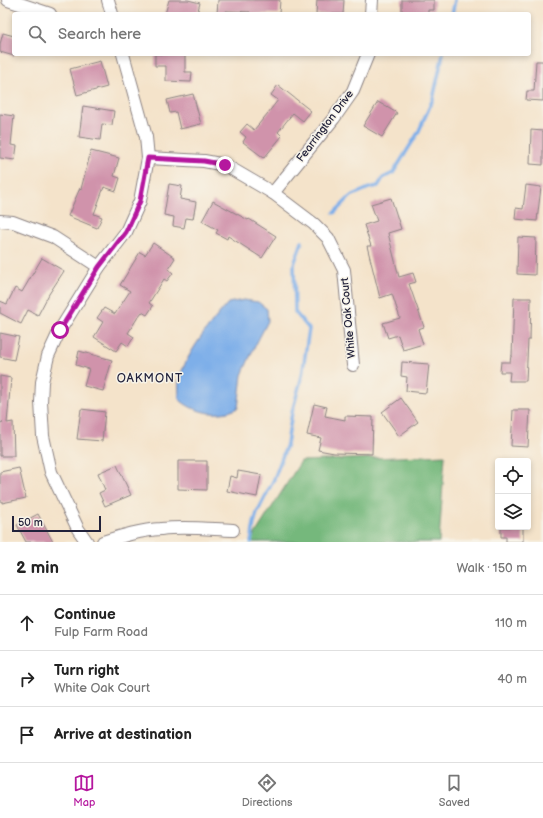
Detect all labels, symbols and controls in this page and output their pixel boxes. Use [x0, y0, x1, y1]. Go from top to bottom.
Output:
search box [12, 12, 531, 56]
icon: search [26, 23, 48, 45]
text: Search here [58, 25, 141, 44]
street label: Fearrington Drive [294, 87, 356, 164]
route end [216, 156, 234, 174]
street label: White Oak Court [338, 276, 358, 359]
route start [51, 321, 69, 339]
district label: OAKMONT [117, 371, 183, 386]
map controls [495, 458, 531, 530]
button: locate [495, 458, 531, 494]
button: layers [495, 494, 531, 530]
scale bar [12, 514, 101, 533]
text: 50 m [18, 516, 43, 529]
text: 2 min [16, 558, 59, 578]
text: Walk · 150 m [456, 560, 527, 576]
text: Continue [54, 605, 116, 624]
icon: ahead [16, 612, 38, 634]
text: 110 m [495, 615, 527, 631]
text: Fulp Farm Road [54, 624, 148, 640]
text: Turn right [54, 661, 119, 680]
icon: right [16, 668, 38, 690]
text: 40 m [497, 671, 527, 687]
text: White Oak Court [54, 680, 150, 696]
icon: arrive [16, 724, 38, 746]
text: Arrive at destination [54, 725, 192, 744]
tab: Map [73, 772, 95, 809]
tab: Directions [242, 772, 292, 809]
tab: Saved [439, 772, 470, 809]

